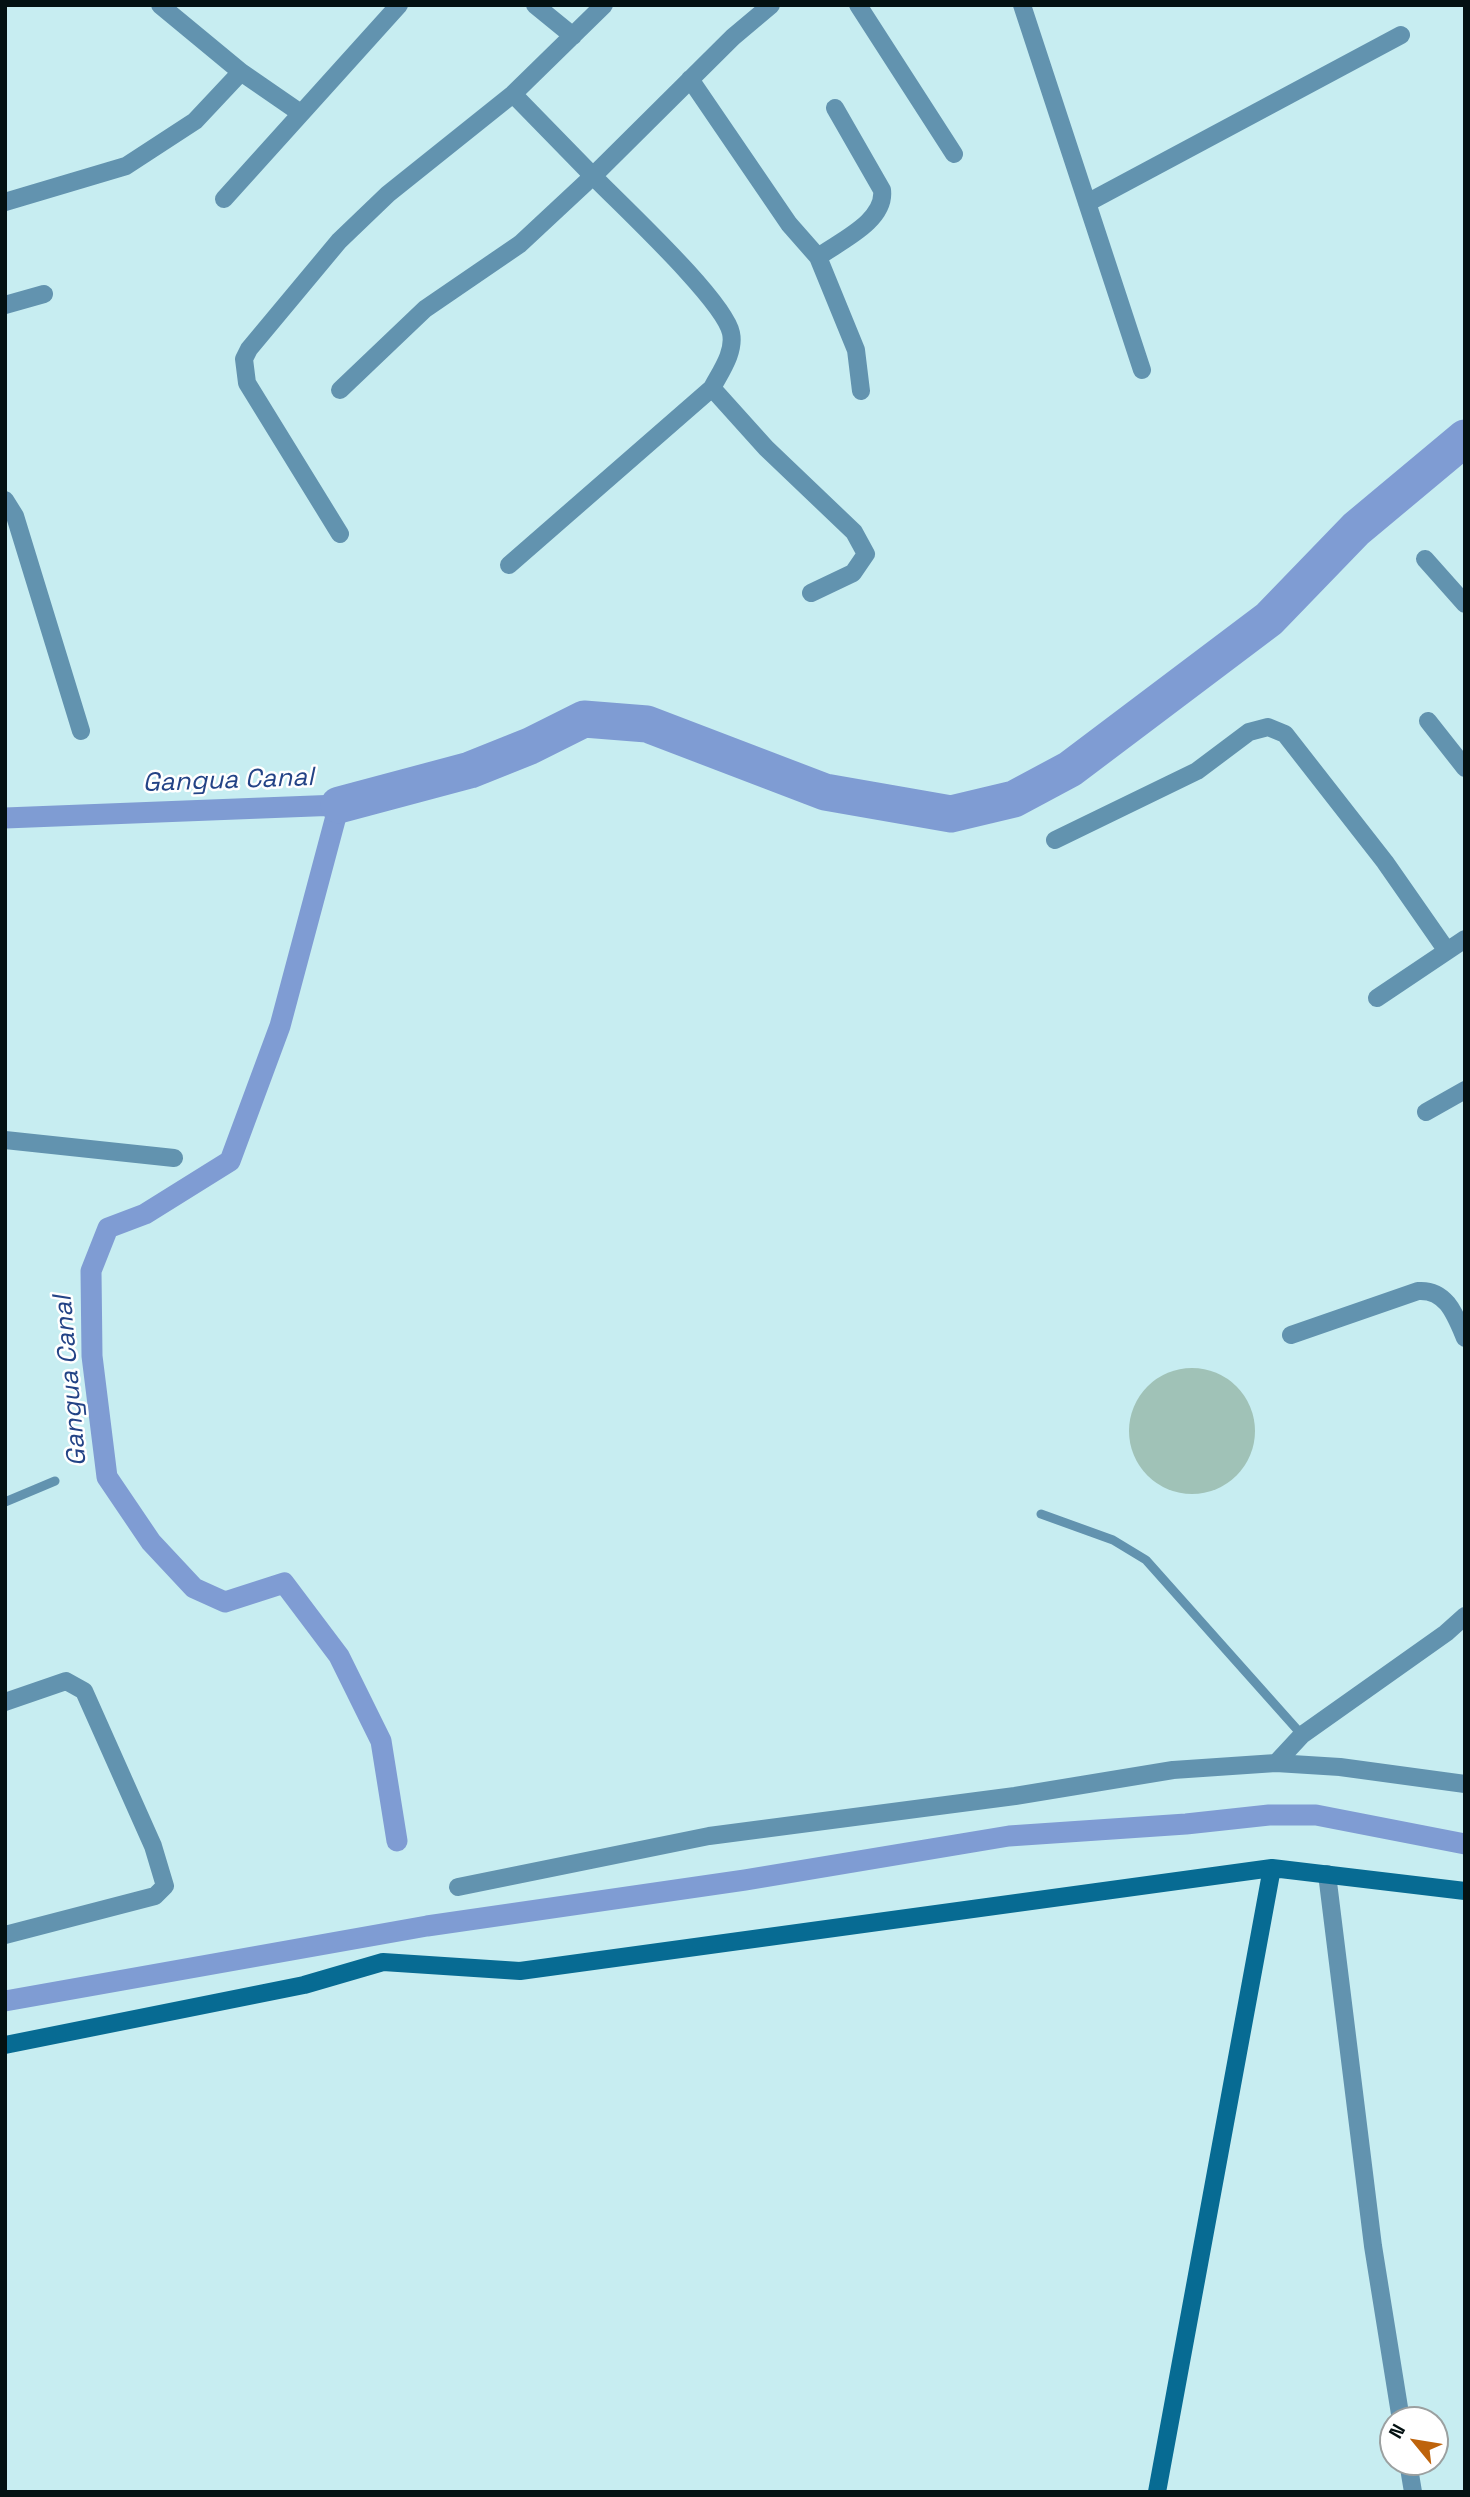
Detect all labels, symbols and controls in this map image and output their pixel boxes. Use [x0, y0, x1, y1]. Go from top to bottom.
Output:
water label: Gangua Canal [142, 762, 314, 800]
water label: Gangua Canal [48, 1294, 94, 1468]
north arrow [1379, 2406, 1449, 2476]
text: N [1383, 2419, 1411, 2443]

